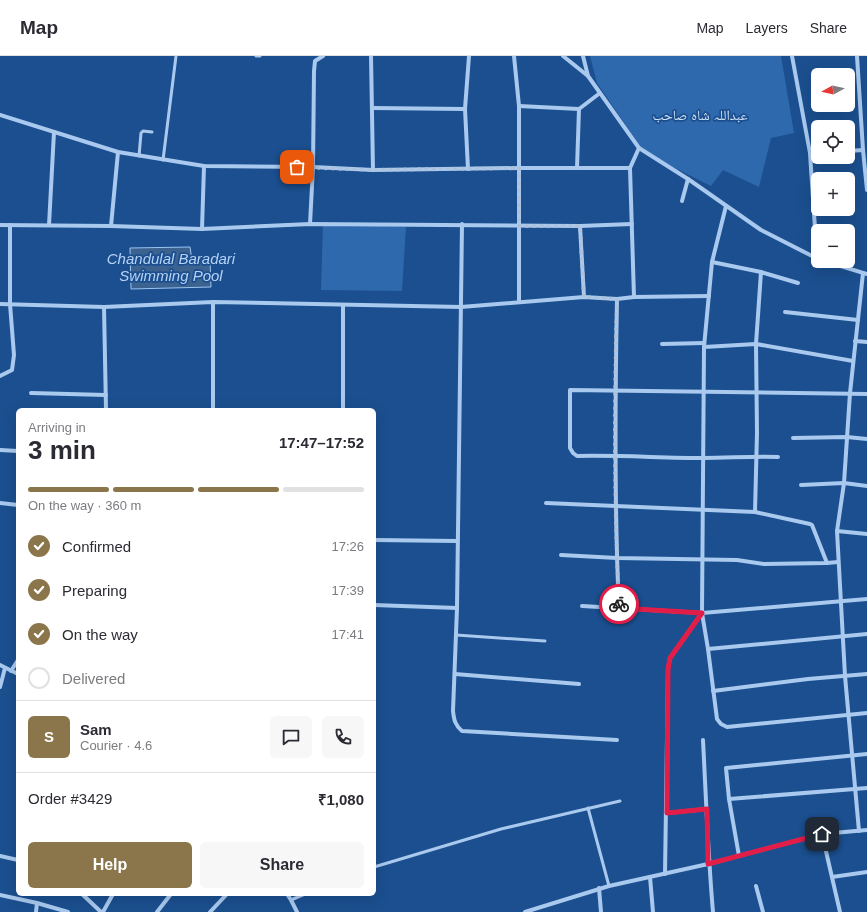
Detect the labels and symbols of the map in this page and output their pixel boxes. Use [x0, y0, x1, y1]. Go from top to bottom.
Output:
north arrow [811, 68, 855, 112]
park label: عبداللہ شاہ صاحب [652, 107, 748, 123]
pin [280, 150, 314, 184]
water label: Chandulal Baradari Swimming Pool [107, 250, 236, 284]
courier [599, 584, 639, 624]
pin [805, 817, 839, 851]

